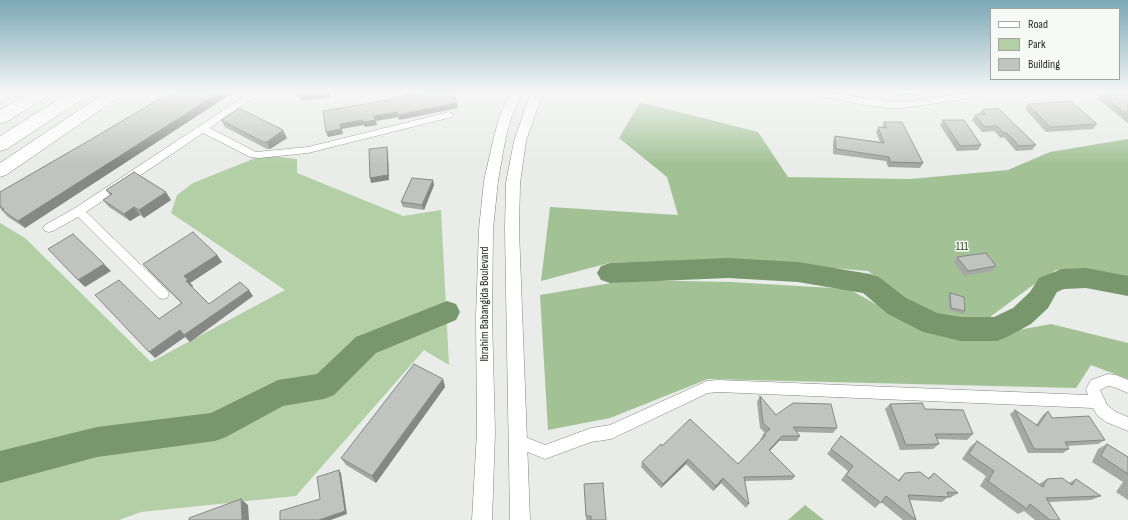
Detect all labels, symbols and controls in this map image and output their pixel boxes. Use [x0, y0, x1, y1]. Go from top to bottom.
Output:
legend [990, 8, 1120, 80]
text: Road [1028, 17, 1048, 32]
text: Park [1028, 37, 1046, 52]
text: Building [1028, 57, 1060, 72]
park label: 111 [956, 240, 968, 254]
street label: Ibrahim Babangida Boulevard [478, 246, 492, 362]

